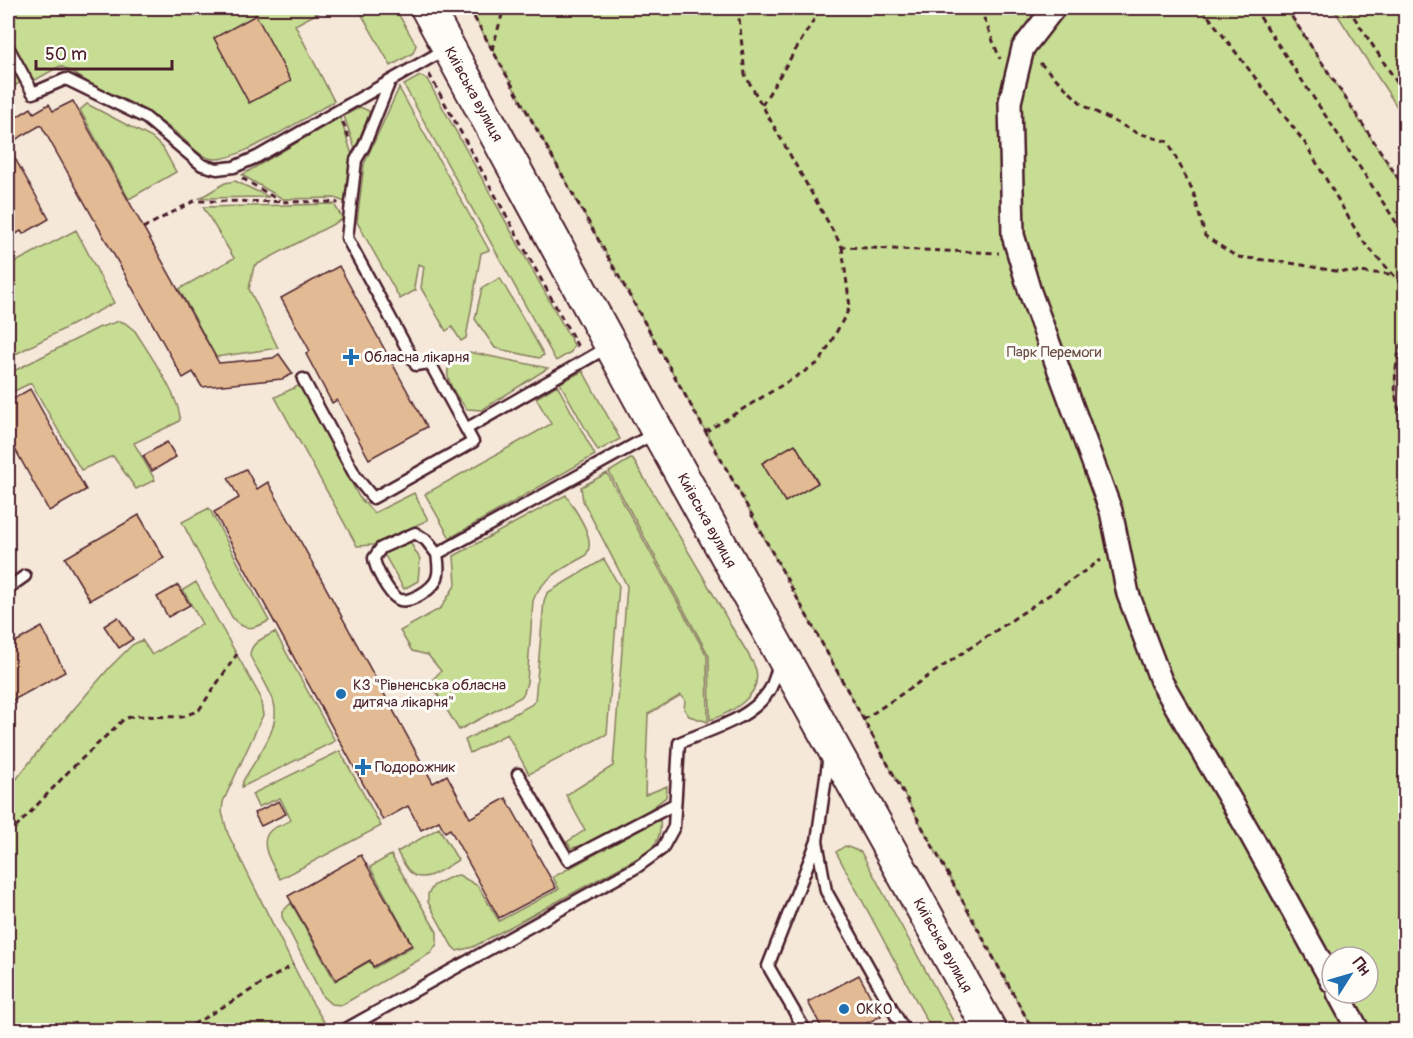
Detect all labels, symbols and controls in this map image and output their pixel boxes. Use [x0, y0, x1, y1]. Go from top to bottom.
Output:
scale bar [36, 33, 172, 71]
text: 50 m [45, 43, 87, 66]
street label: Київська вулиця [440, 43, 507, 145]
park label: Парк Перемоги [1007, 343, 1102, 362]
marker: Обласна лікарня [342, 348, 360, 366]
place label: Обласна лікарня [364, 348, 469, 367]
street label: Київська вулиця [673, 470, 741, 571]
place label: КЗ "Рівненська обласна дитяча лікарня" [353, 676, 506, 712]
marker: КЗ "Рівненська обласна дитяча лікарня" [334, 687, 348, 701]
place label: Подорожник [375, 758, 456, 777]
marker: Подорожник [356, 760, 370, 774]
street label: Київська вулиця [909, 895, 977, 996]
north arrow [1320, 945, 1380, 1005]
text: Пн [1348, 954, 1374, 980]
place label: ОККО [856, 1000, 892, 1019]
marker: ОККО [837, 1002, 851, 1016]

